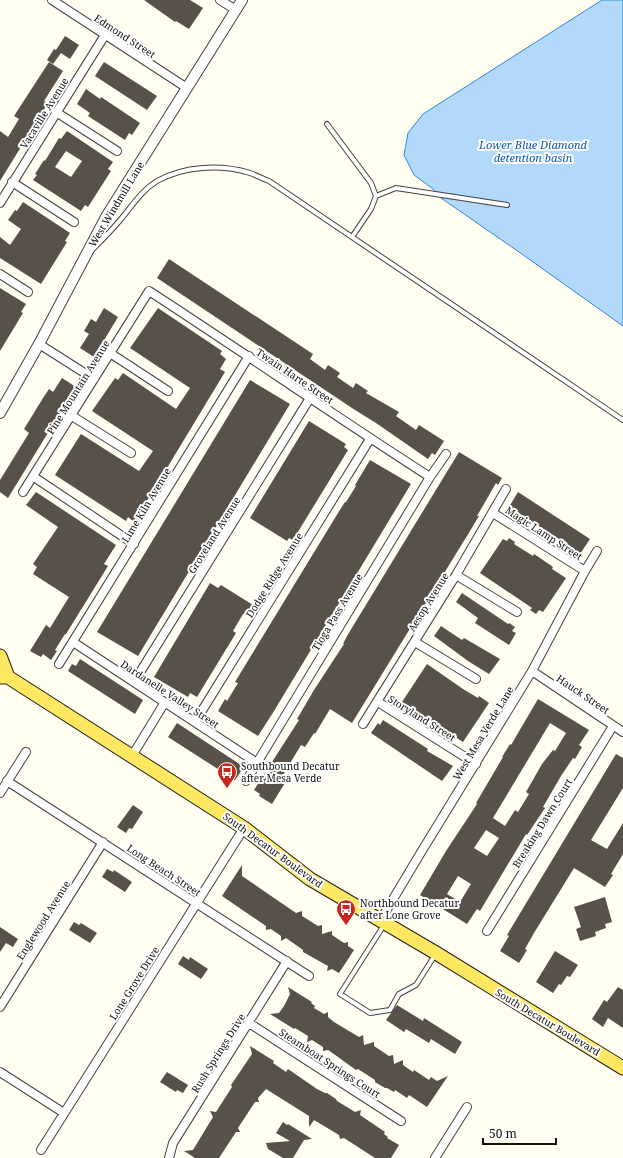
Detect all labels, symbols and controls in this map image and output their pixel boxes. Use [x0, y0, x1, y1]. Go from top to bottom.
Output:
street label: Edmond Street [92, 11, 159, 61]
street label: Vacaville Avenue [17, 75, 71, 151]
water label: Lower Blue Diamond detention basin [478, 137, 588, 165]
street label: West Windmill Lane [85, 159, 147, 249]
street label: Pine Mountain Avenue [43, 337, 113, 437]
street label: Twain Harte Street [254, 345, 337, 407]
street label: Lime Kiln Avenue [118, 465, 174, 545]
street label: Groveland Avenue [185, 494, 243, 576]
street label: Magic Lamp Street [503, 503, 586, 563]
street label: Dodge Ridge Avenue [242, 530, 306, 620]
street label: Aesop Avenue [404, 570, 452, 634]
street label: Tioga Pass Avenue [308, 571, 366, 653]
street label: Dardanelle Valley Street [118, 657, 222, 731]
street label: Hauck Street [554, 671, 613, 717]
street label: West Mesa Verde Lane [449, 683, 517, 783]
street label: Storyland Street [386, 692, 459, 745]
place label: Southbound Decatur after Mesa Verde [241, 759, 340, 785]
bus stop icon: Southbound Decatur after Mesa Verde [216, 761, 238, 789]
street label: Breaking Dawn Court [509, 775, 575, 870]
street label: South Decatur Boulevard [220, 809, 326, 891]
street label: Long Beach Street [124, 841, 204, 899]
street label: Englewood Avenue [13, 878, 73, 962]
place label: Northbound Decatur after Lone Grove [360, 896, 459, 922]
bus stop icon: Northbound Decatur after Lone Grove [335, 898, 357, 926]
street label: Lone Grove Drive [106, 944, 162, 1022]
street label: South Decatur Boulevard [493, 985, 603, 1059]
street label: Rush Springs Drive [188, 1011, 248, 1095]
street label: Steamboat Springs Court [277, 1025, 384, 1101]
scale bar [483, 1120, 556, 1146]
text: 50 m [489, 1125, 517, 1142]

